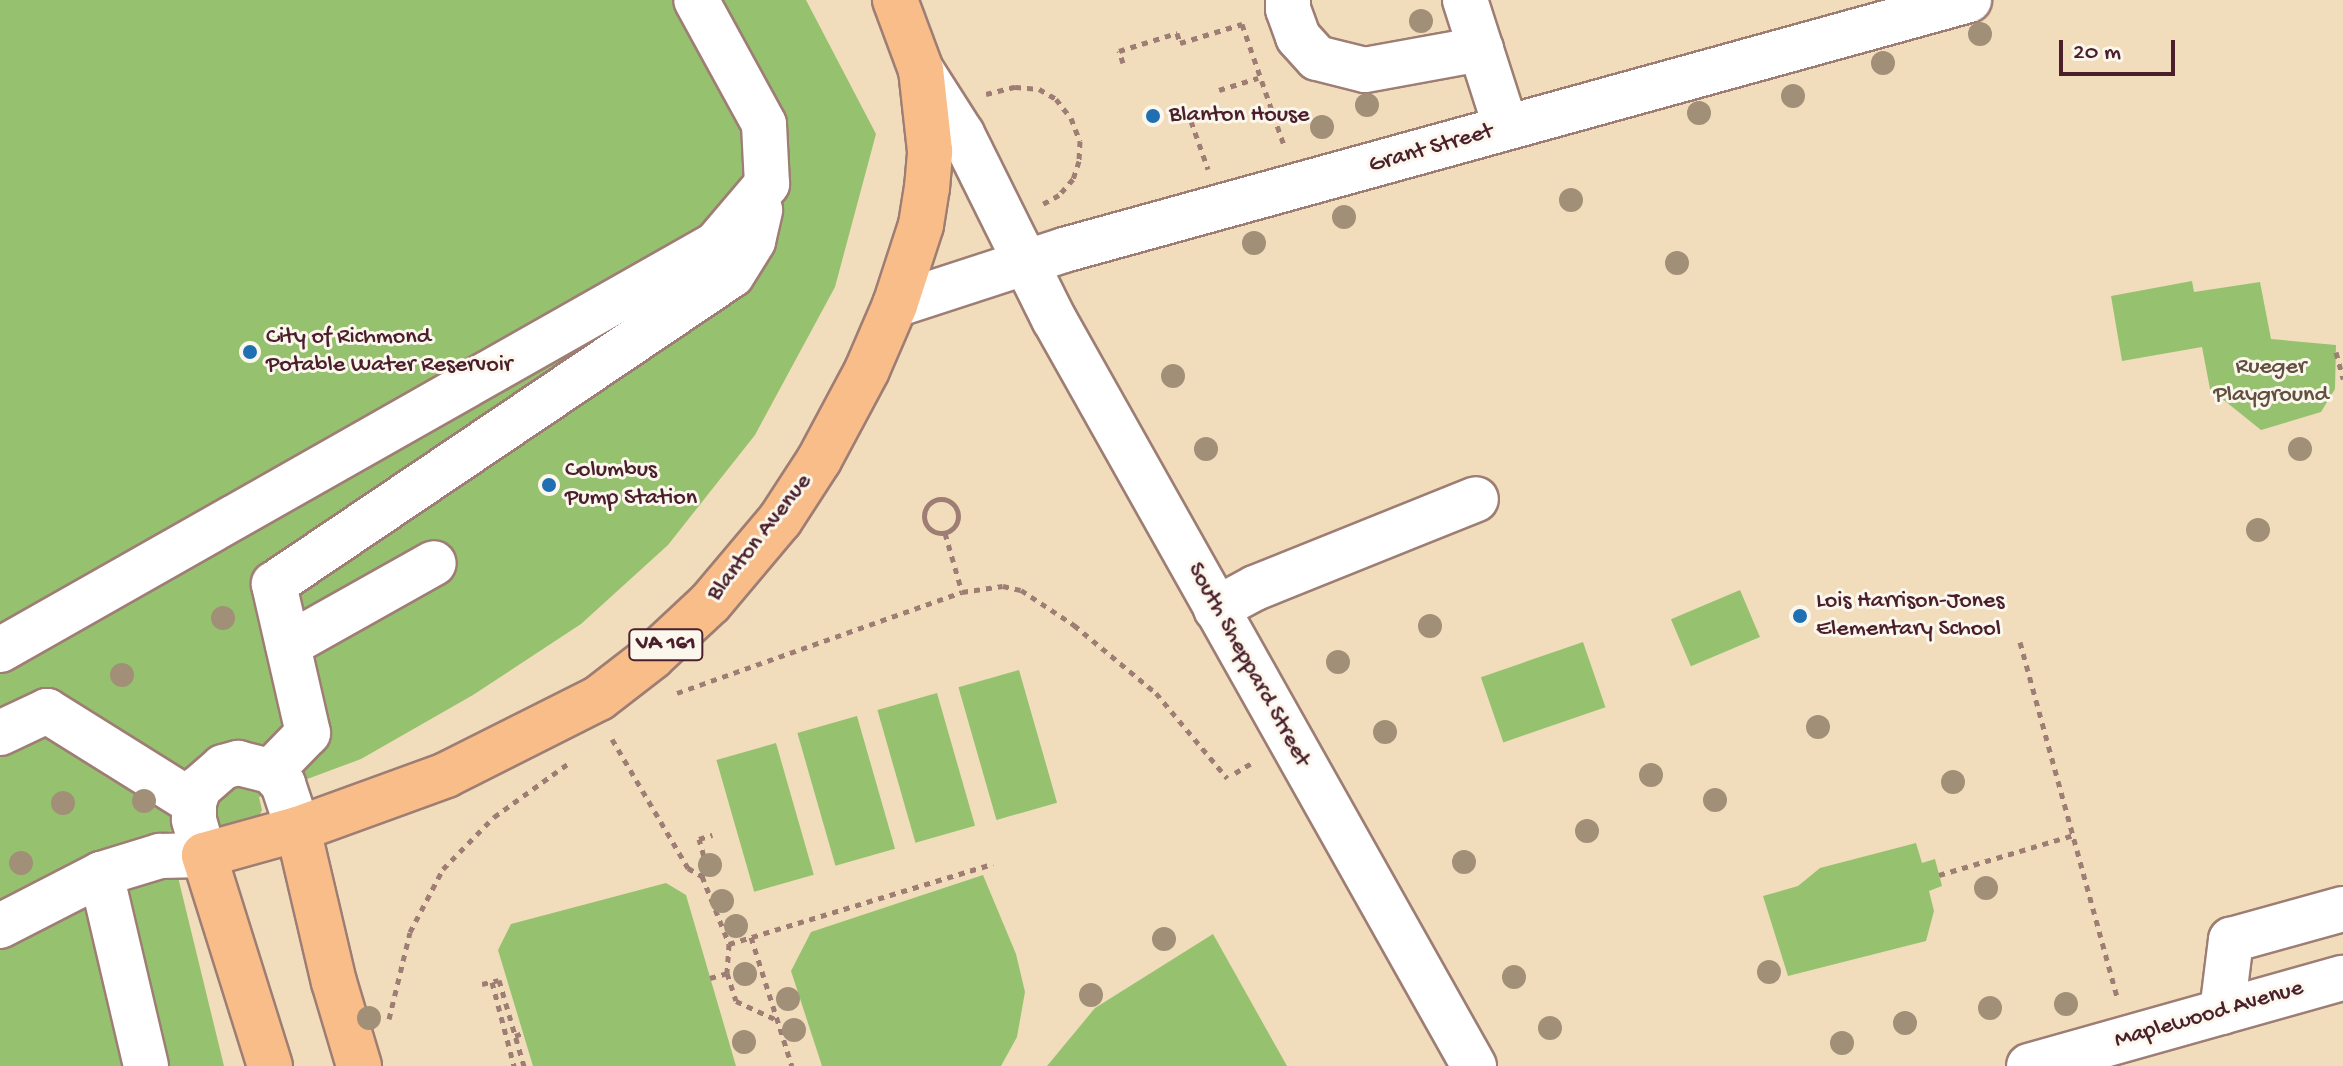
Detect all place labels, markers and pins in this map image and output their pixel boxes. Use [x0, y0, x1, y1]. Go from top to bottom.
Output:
place label: Blanton House [1169, 102, 1309, 130]
marker: Blanton House [1144, 107, 1162, 125]
place label: City of Richmond Potable Water Reservoir [266, 324, 512, 380]
marker: City of Richmond Potable Water Reservoir [241, 343, 259, 361]
place label: Columbus Pump Station [565, 457, 697, 513]
marker: Columbus Pump Station [540, 476, 558, 494]
place label: Lois Harrison-Jones Elementary School [1816, 588, 2004, 644]
marker: Lois Harrison-Jones Elementary School [1791, 607, 1809, 625]

